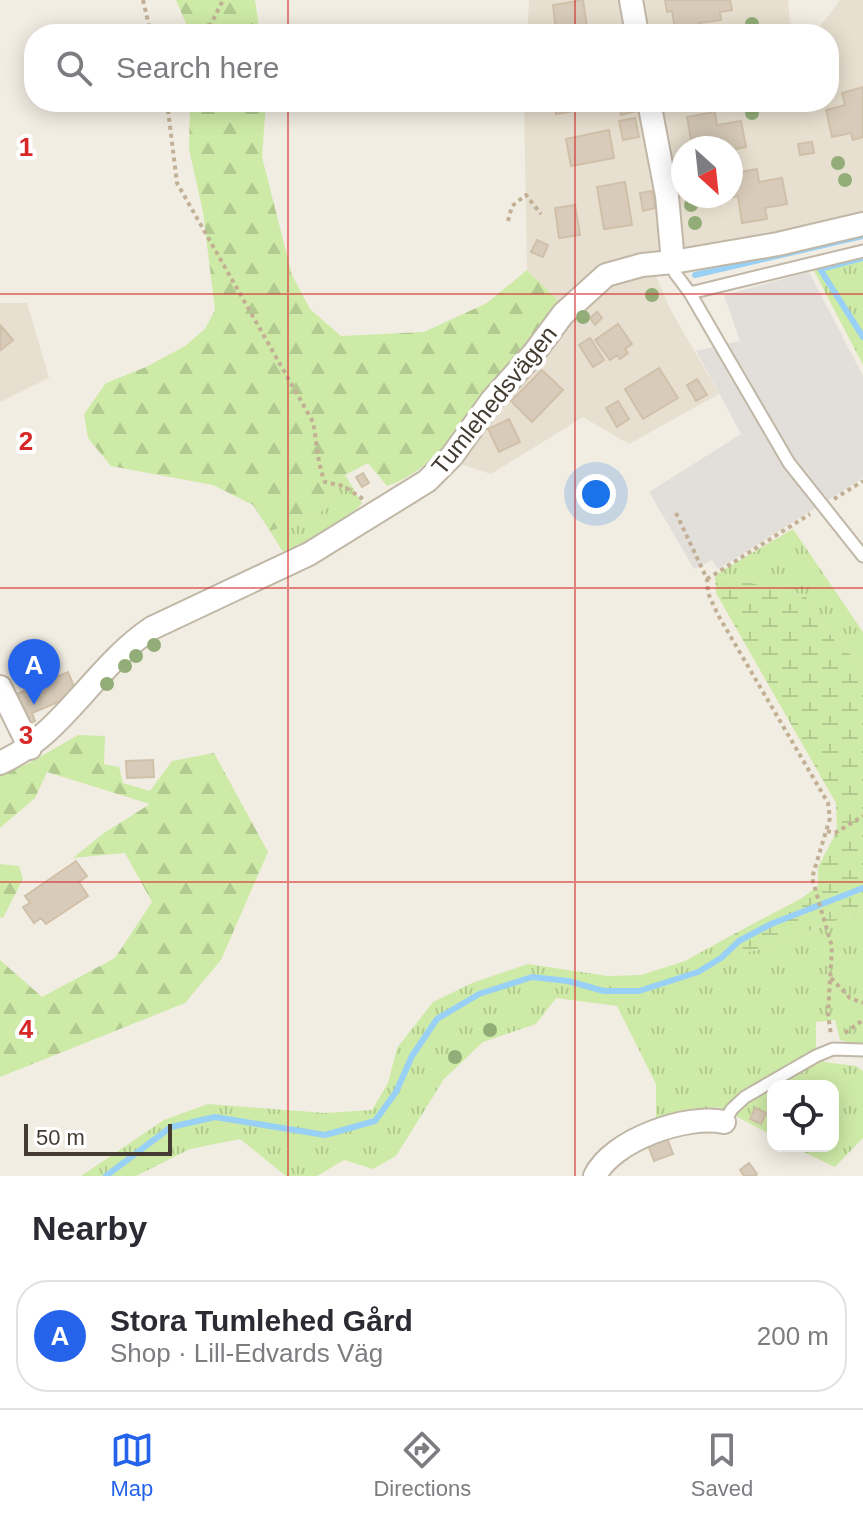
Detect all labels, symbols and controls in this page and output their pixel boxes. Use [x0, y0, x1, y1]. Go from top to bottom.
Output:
search box [24, 24, 839, 112]
icon: search [52, 46, 96, 90]
text: Search here [116, 51, 279, 84]
text: 1 [19, 132, 33, 162]
north arrow [671, 136, 743, 208]
street label: Tumlehedsvägen [426, 320, 562, 480]
text: 2 [19, 426, 33, 456]
your location [576, 474, 616, 514]
pin: A [8, 639, 60, 705]
text: 3 [19, 720, 33, 750]
text: 4 [19, 1014, 34, 1044]
map controls [767, 1080, 839, 1152]
button: locate [767, 1080, 839, 1152]
scale bar [24, 1120, 172, 1156]
text: 50 m [36, 1125, 85, 1150]
text: Nearby [32, 1209, 147, 1247]
text: Stora Tumlehed Gård [110, 1304, 413, 1337]
text: A [51, 1321, 69, 1351]
text: 200 m [757, 1321, 829, 1351]
text: Shop · Lill-Edvards Väg [110, 1338, 383, 1368]
tab: Map [110, 1428, 154, 1502]
tab: Directions [373, 1428, 471, 1502]
tab: Saved [691, 1428, 753, 1502]

